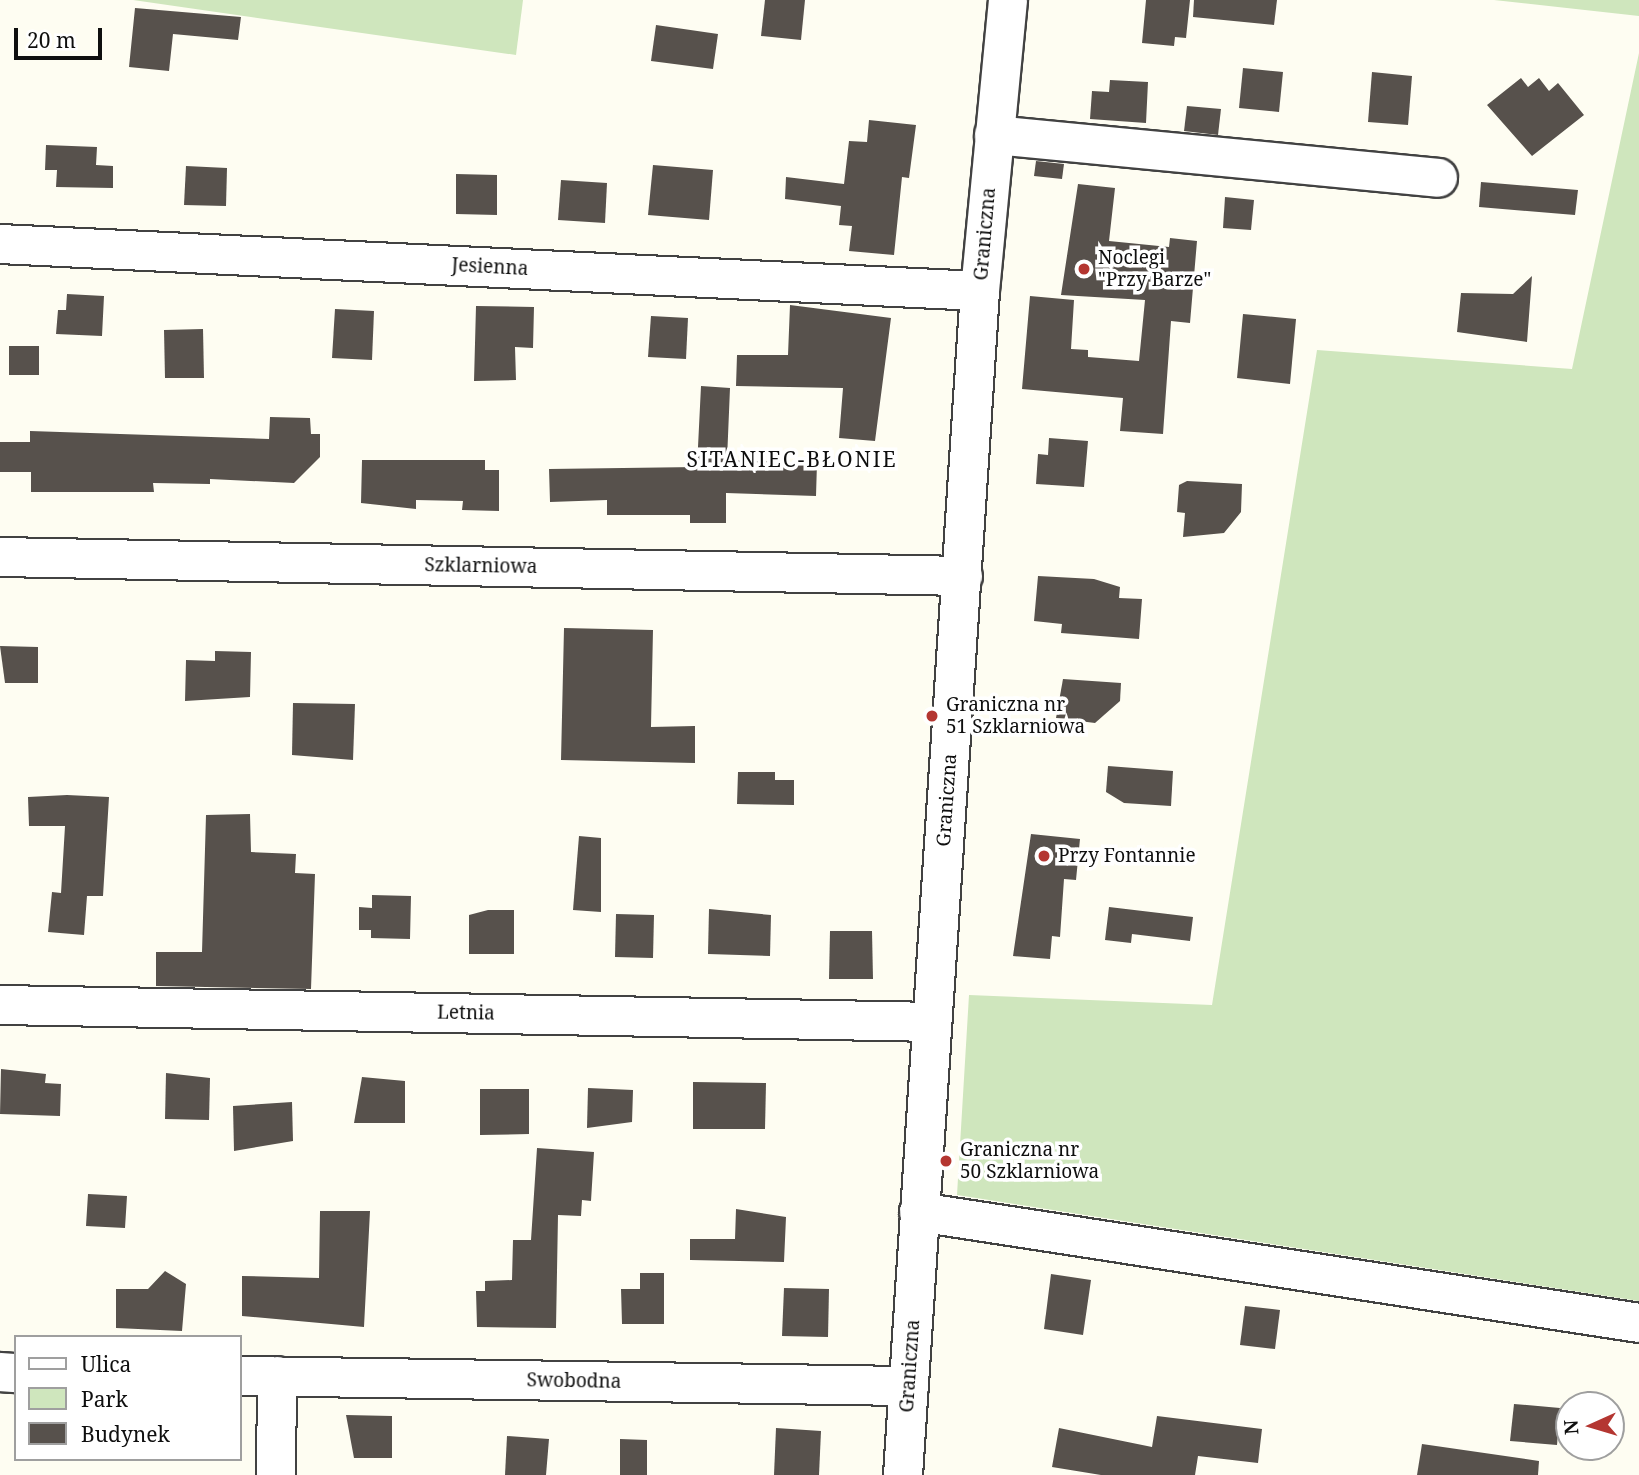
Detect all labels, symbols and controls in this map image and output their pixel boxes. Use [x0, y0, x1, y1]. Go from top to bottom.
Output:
scale bar [18, 14, 105, 58]
text: 20 m [27, 26, 76, 54]
street label: Graniczna [970, 187, 1000, 281]
place label: Noclegi "Przy Barze" [1098, 247, 1211, 291]
street label: Jesienna [451, 254, 529, 280]
marker: Noclegi "Przy Barze" [1076, 261, 1092, 277]
district label: SITANIEC-BŁONIE [688, 446, 896, 472]
street label: Szklarniowa [424, 554, 538, 578]
place label: Graniczna nr 51 Szklarniowa [946, 694, 1085, 738]
marker: Graniczna nr 51 Szklarniowa [924, 708, 940, 724]
street label: Graniczna [932, 753, 962, 847]
place label: Przy Fontannie [1058, 845, 1196, 867]
marker: Przy Fontannie [1036, 848, 1052, 864]
street label: Letnia [437, 1001, 495, 1025]
place label: Graniczna nr 50 Szklarniowa [960, 1139, 1099, 1183]
marker: Graniczna nr 50 Szklarniowa [938, 1153, 954, 1169]
street label: Graniczna [895, 1319, 925, 1413]
legend [14, 1335, 242, 1461]
text: Ulica [81, 1350, 131, 1378]
street label: Swobodna [526, 1369, 622, 1393]
text: Park [81, 1385, 128, 1413]
north arrow [1555, 1391, 1625, 1461]
text: N [1558, 1419, 1585, 1436]
text: Budynek [81, 1420, 170, 1448]

